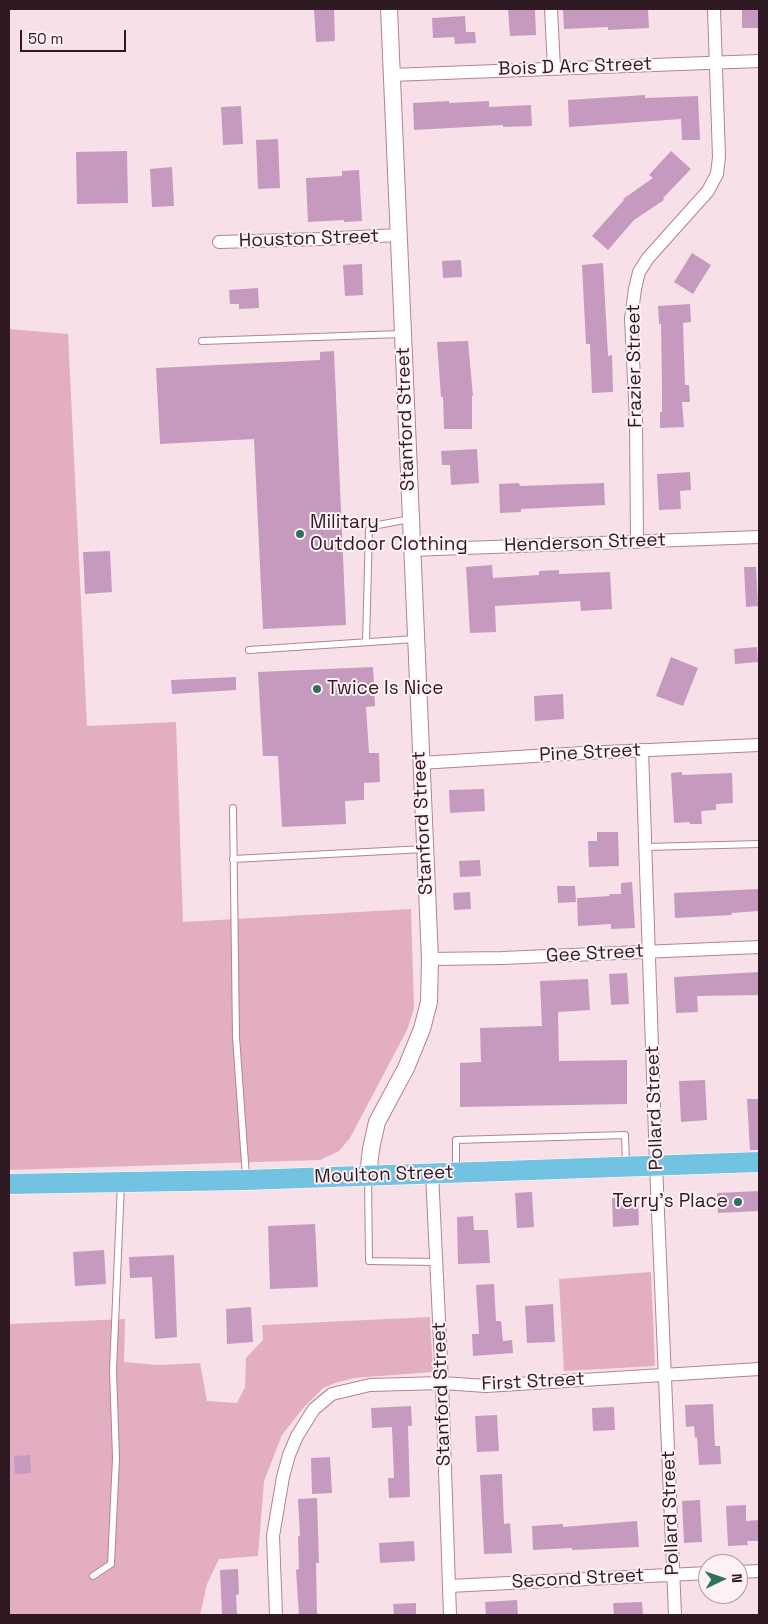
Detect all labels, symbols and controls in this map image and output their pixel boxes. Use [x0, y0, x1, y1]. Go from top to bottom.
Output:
scale bar [22, 20, 129, 52]
text: 50 m [28, 29, 63, 48]
street label: Bois D Arc Street [497, 53, 653, 81]
street label: Houston Street [238, 225, 380, 253]
street label: Frazier Street [623, 304, 647, 428]
street label: Stanford Street [392, 346, 420, 492]
place label: Military Outdoor Clothing [310, 512, 468, 556]
marker: Military Outdoor Clothing [294, 528, 306, 540]
street label: Henderson Street [504, 529, 666, 557]
place label: Twice Is Nice [327, 678, 444, 700]
marker: Twice Is Nice [311, 683, 323, 695]
street label: Pine Street [539, 739, 641, 767]
street label: Stanford Street [408, 750, 438, 896]
street label: Gee Street [545, 940, 645, 968]
street label: Pollard Street [641, 1045, 669, 1171]
street label: Moulton Street [314, 1161, 454, 1189]
place label: Terry's Place [613, 1191, 728, 1213]
marker: Terry's Place [732, 1196, 744, 1208]
street label: Stanford Street [428, 1321, 456, 1467]
street label: First Street [481, 1368, 585, 1396]
street label: Pollard Street [657, 1450, 685, 1576]
north arrow [698, 1554, 748, 1604]
street label: Second Street [511, 1564, 645, 1594]
text: N [728, 1573, 746, 1583]

